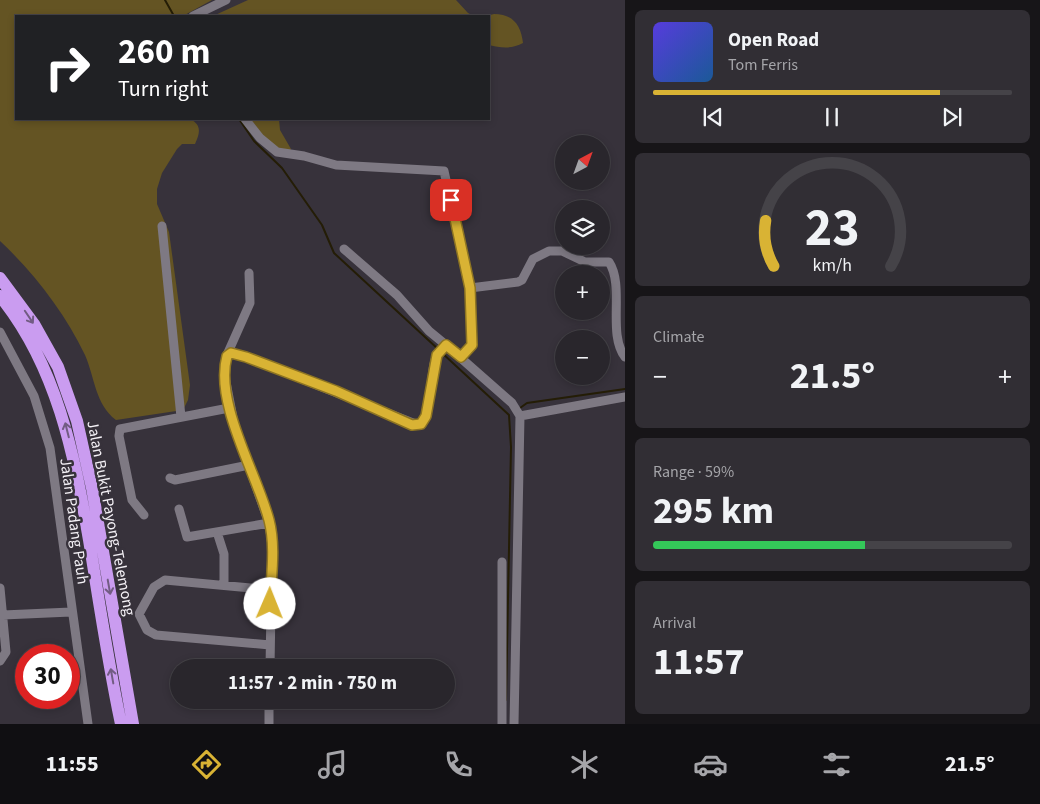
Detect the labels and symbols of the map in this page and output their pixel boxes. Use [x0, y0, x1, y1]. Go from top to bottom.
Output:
north arrow [555, 135, 610, 190]
pin [430, 179, 472, 221]
one-way arrow [24, 309, 34, 323]
street label: Jalan Bukit Payong-Telemong [81, 419, 141, 618]
one-way arrow [62, 423, 71, 439]
street label: Jalan Padang Pauh [54, 457, 94, 586]
position arrow [243, 577, 295, 629]
one-way arrow [105, 579, 115, 595]
speed limit sign: 30 [15, 644, 80, 709]
one-way arrow [107, 668, 117, 684]

